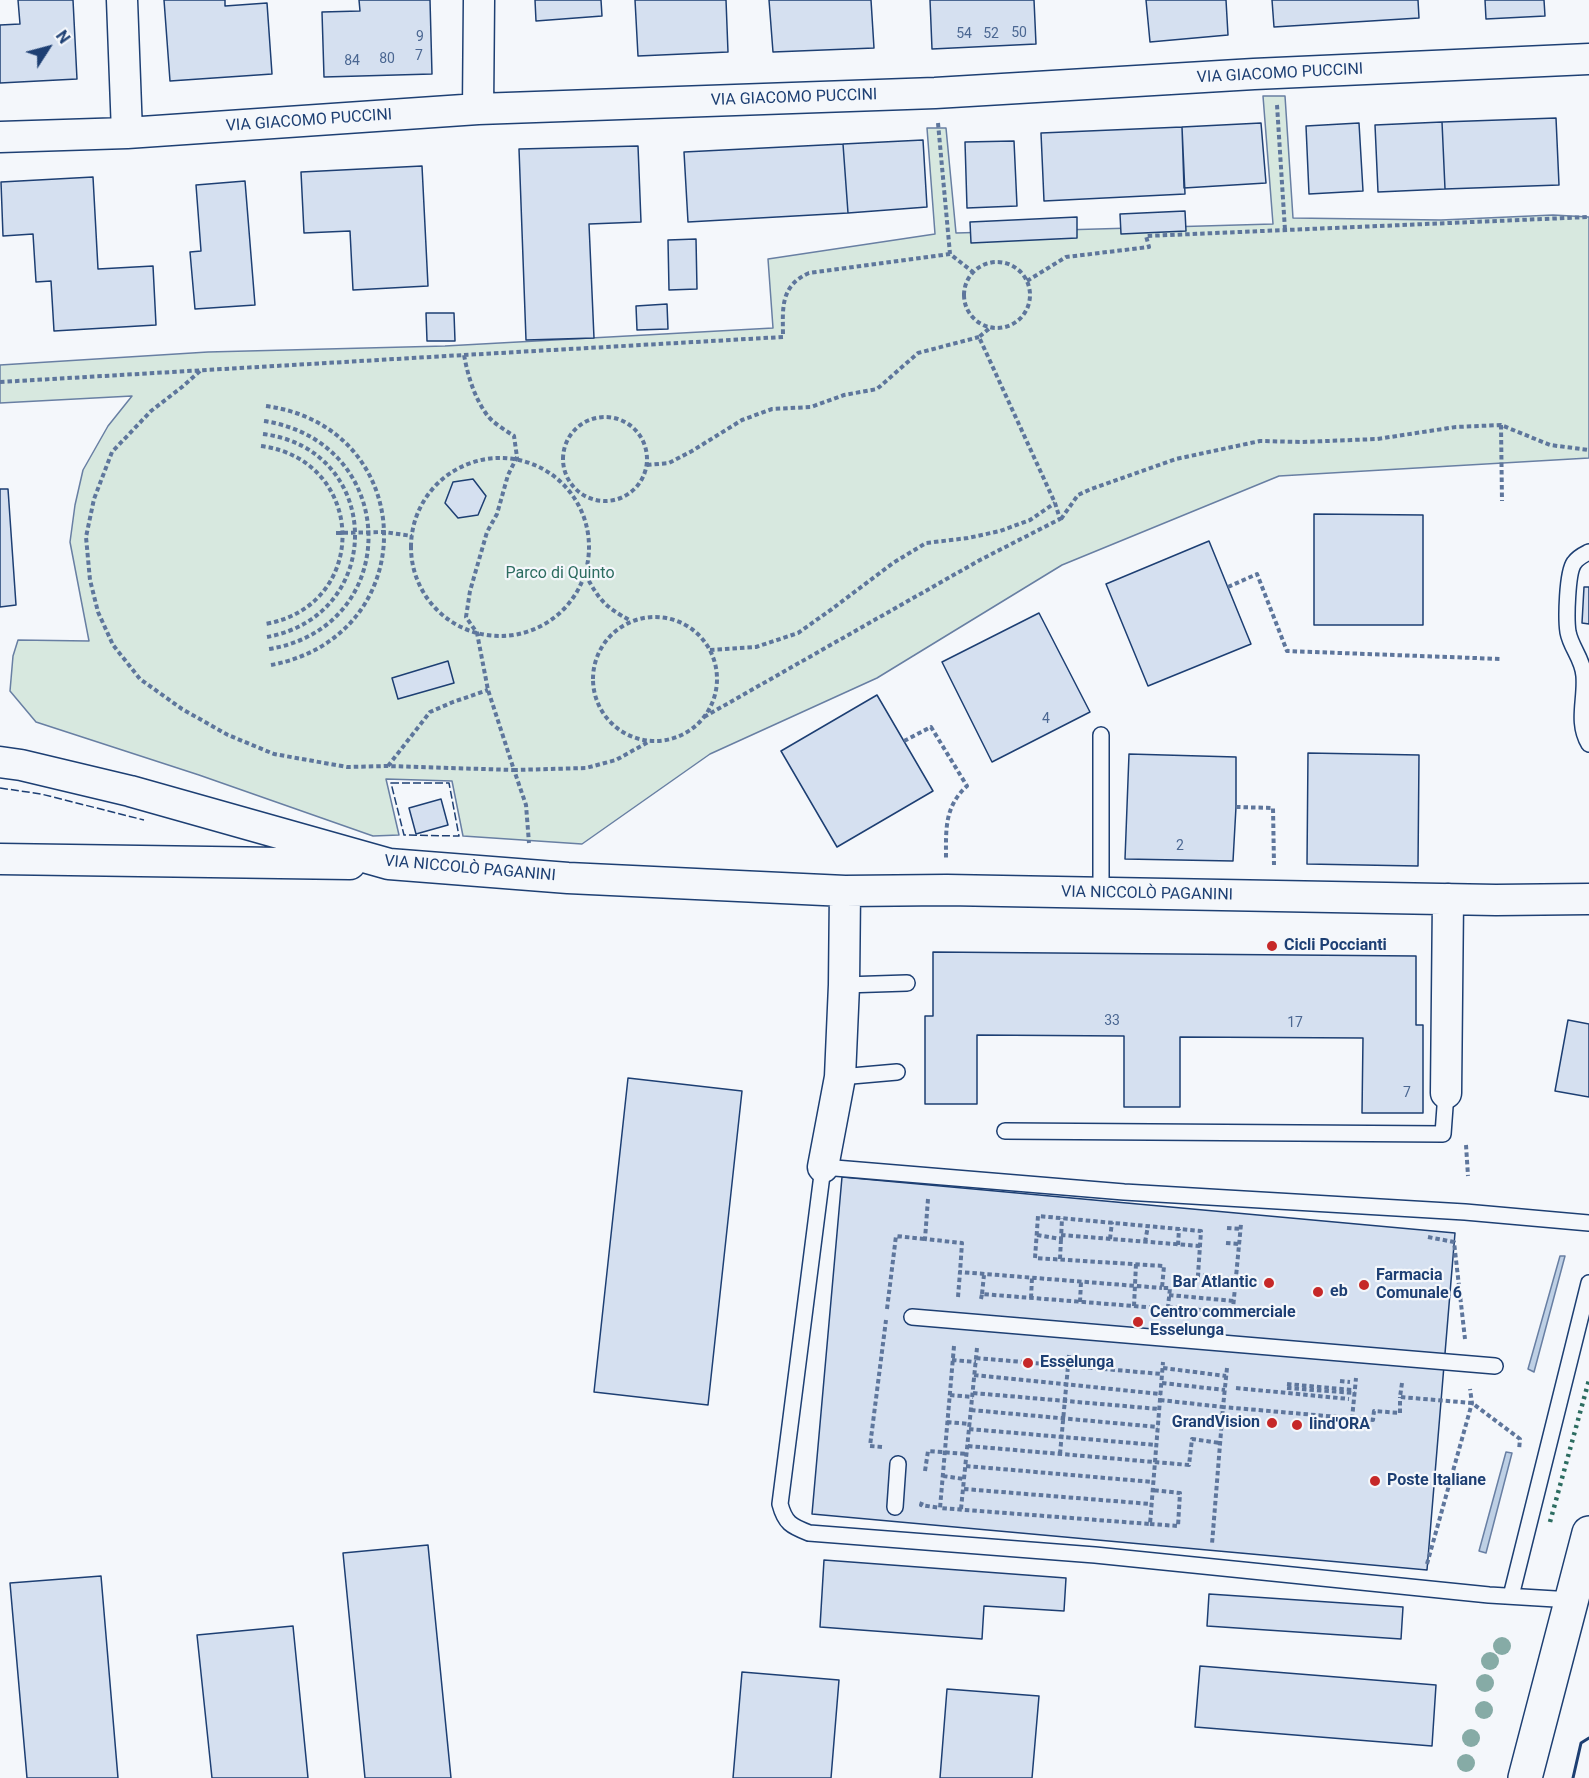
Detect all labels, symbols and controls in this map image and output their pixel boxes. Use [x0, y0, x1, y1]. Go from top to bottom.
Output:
north arrow [18, 18, 78, 78]
house number: 50 [1011, 25, 1027, 41]
house number: 54 [956, 26, 972, 42]
house number: 52 [983, 26, 999, 42]
text: N [52, 27, 74, 47]
house number: 9 [416, 29, 424, 45]
house number: 7 [415, 48, 423, 64]
house number: 80 [379, 51, 395, 67]
house number: 84 [344, 53, 360, 69]
street label: VIA GIACOMO PUCCINI [1196, 60, 1364, 88]
street label: VIA GIACOMO PUCCINI [710, 85, 878, 111]
street label: VIA GIACOMO PUCCINI [225, 106, 393, 136]
park label: Parco di Quinto [505, 564, 615, 584]
house number: 4 [1042, 711, 1050, 727]
house number: 2 [1176, 838, 1184, 854]
street label: VIA NICCOLÒ PAGANINI [383, 852, 557, 886]
street label: VIA NICCOLÒ PAGANINI [1061, 883, 1233, 905]
place label: Cicli Poccianti [1284, 936, 1387, 956]
marker: Cicli Poccianti [1265, 939, 1279, 953]
house number: 33 [1104, 1013, 1120, 1029]
house number: 17 [1287, 1015, 1303, 1031]
house number: 7 [1403, 1085, 1411, 1101]
place label: Farmacia Comunale 6 [1376, 1266, 1462, 1304]
place label: Bar Atlantic [1173, 1273, 1257, 1293]
marker: Bar Atlantic [1262, 1276, 1276, 1290]
marker: Farmacia Comunale 6 [1357, 1278, 1371, 1292]
place label: eb [1330, 1282, 1348, 1302]
marker: eb [1311, 1285, 1325, 1299]
place label: Centro commerciale Esselunga [1150, 1303, 1296, 1341]
marker: Centro commerciale Esselunga [1131, 1315, 1145, 1329]
place label: Esselunga [1040, 1353, 1114, 1373]
marker: Esselunga [1021, 1356, 1035, 1370]
place label: GrandVision [1172, 1413, 1260, 1433]
place label: lind'ORA [1309, 1415, 1370, 1435]
marker: GrandVision [1265, 1416, 1279, 1430]
marker: lind'ORA [1290, 1418, 1304, 1432]
place label: Poste Italiane [1387, 1471, 1486, 1491]
marker: Poste Italiane [1368, 1474, 1382, 1488]

